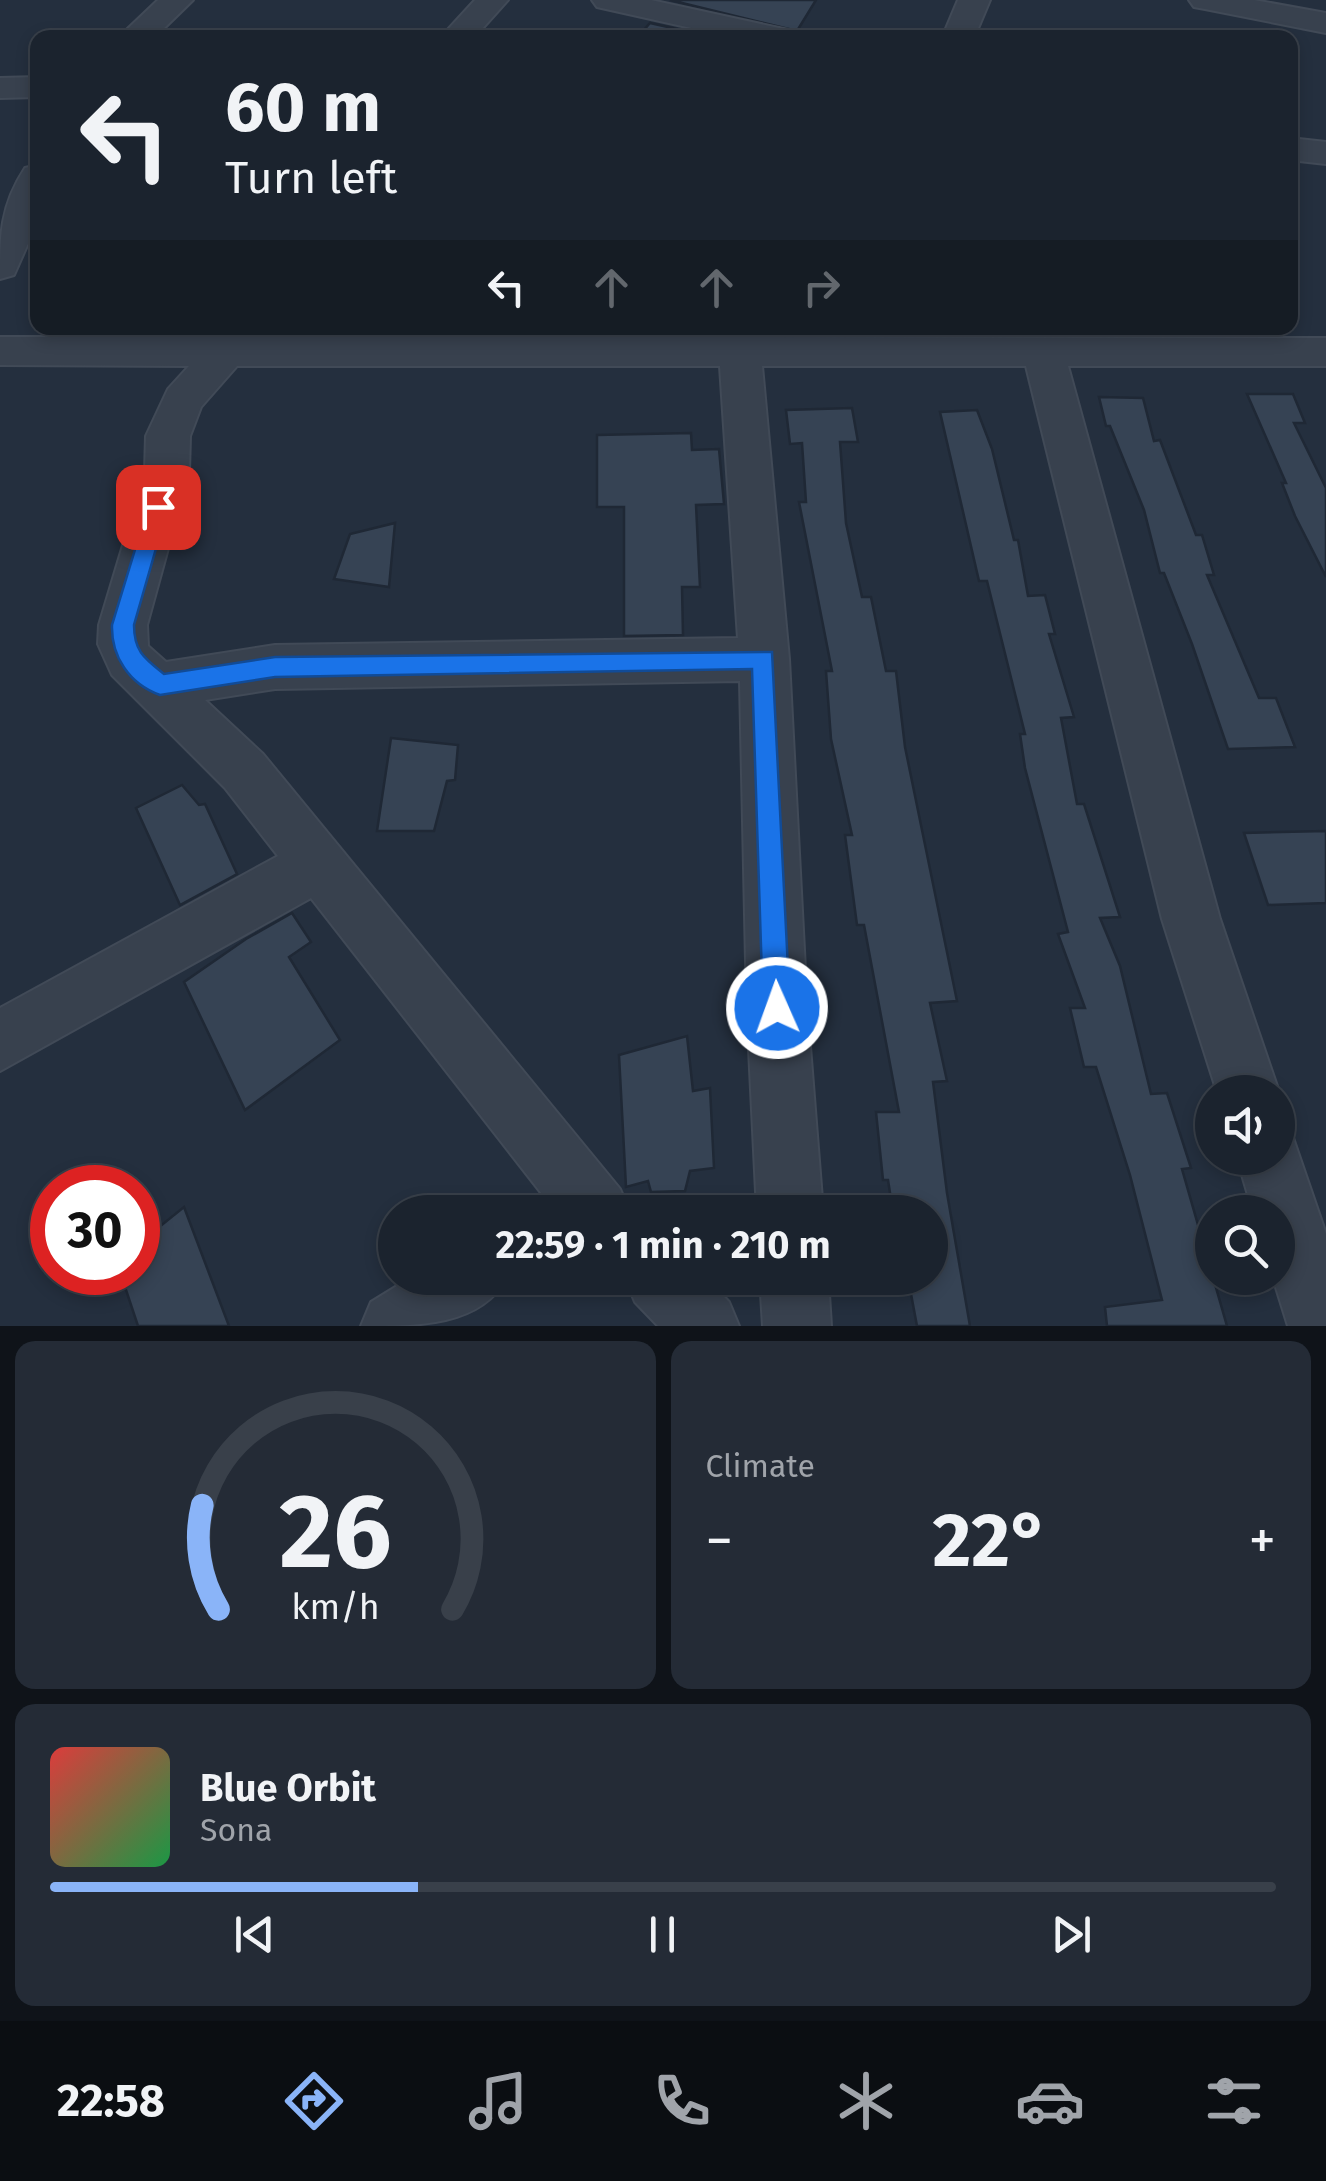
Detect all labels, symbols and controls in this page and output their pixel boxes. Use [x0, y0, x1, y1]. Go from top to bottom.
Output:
text: 60 m [225, 66, 381, 150]
icon: left [60, 70, 190, 200]
text: Turn left [225, 151, 397, 205]
icon: left [479, 260, 534, 315]
icon: ahead [584, 260, 639, 315]
icon: ahead [689, 260, 744, 315]
icon: right [794, 260, 849, 315]
pin [116, 465, 201, 550]
icon: arrive [131, 480, 186, 535]
position arrow [725, 956, 829, 1060]
map controls [1195, 1075, 1295, 1295]
button: sound [1195, 1075, 1295, 1175]
speed limit sign: 30 [30, 1165, 160, 1295]
button: search [1195, 1195, 1295, 1295]
text: 22:59 · 1 min · 210 m [495, 1222, 831, 1268]
text: Climate [706, 1447, 815, 1485]
text: 26 [279, 1470, 391, 1595]
text: 22° [932, 1496, 1049, 1586]
text: − [706, 1508, 733, 1574]
text: + [1249, 1508, 1276, 1574]
text: km/h [291, 1586, 379, 1628]
text: Blue Orbit [200, 1765, 376, 1811]
text: Sona [200, 1811, 272, 1849]
icon: previous [227, 1907, 282, 1962]
icon: pause [635, 1907, 690, 1962]
icon: next [1044, 1907, 1099, 1962]
icon: directions [279, 2066, 349, 2136]
icon: music [463, 2066, 533, 2136]
icon: phone [647, 2066, 717, 2136]
icon: climate [831, 2066, 901, 2136]
icon: car [1015, 2066, 1085, 2136]
icon: filters [1199, 2066, 1269, 2136]
text: 22:58 [57, 2074, 165, 2128]

